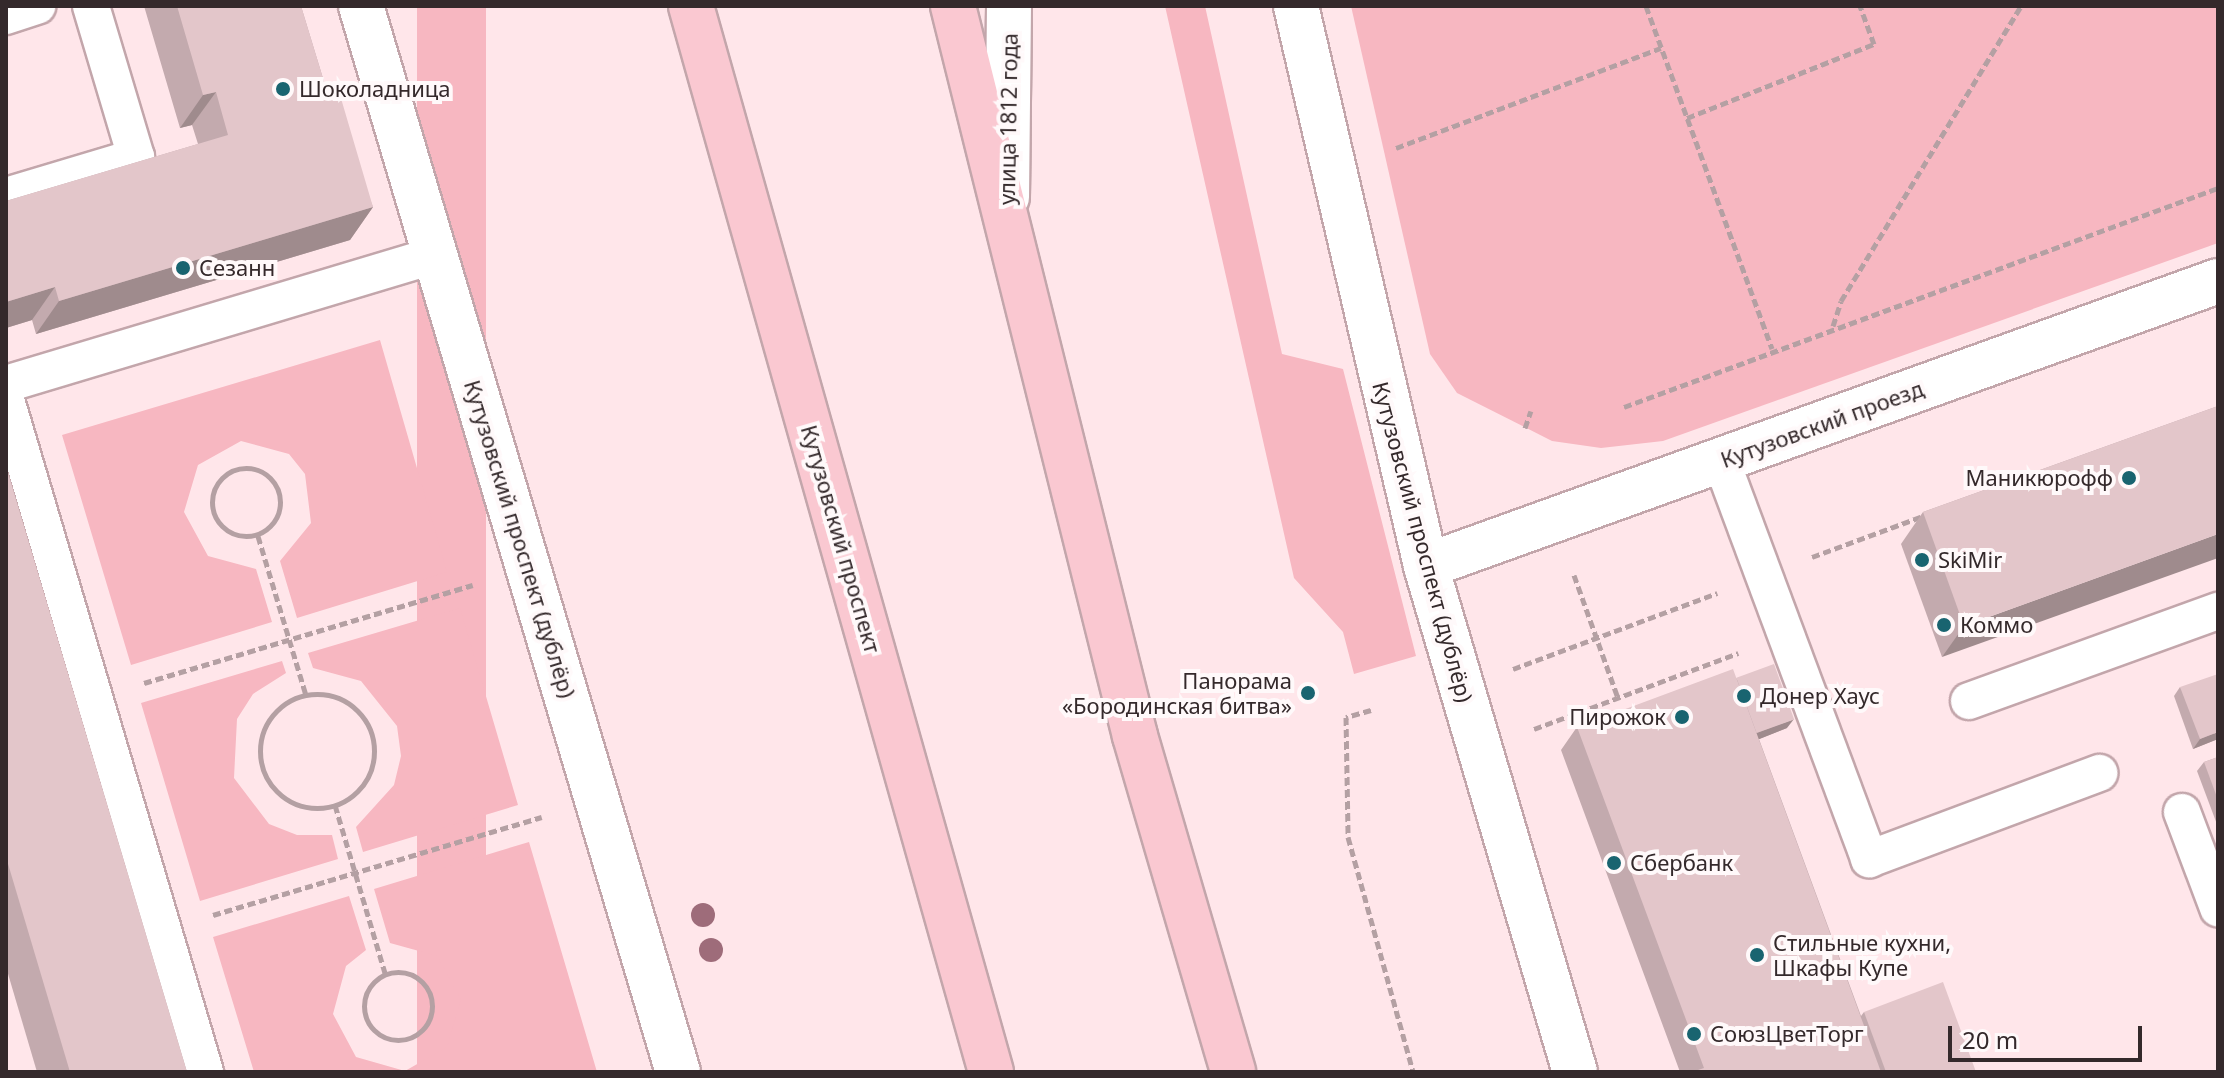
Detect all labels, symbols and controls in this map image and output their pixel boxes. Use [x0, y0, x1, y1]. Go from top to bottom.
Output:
street label: улица 1812 года [993, 33, 1023, 205]
place label: Шоколадница [299, 76, 451, 102]
marker: Шоколадница [274, 80, 292, 98]
place label: Сезанн [199, 255, 275, 281]
marker: Сезанн [174, 259, 192, 277]
street label: Кутузовский проезд [1717, 375, 1927, 473]
street label: Кутузовский проспект (дублёр) [459, 377, 581, 701]
street label: Кутузовский проспект (дублёр) [1367, 379, 1479, 705]
street label: Кутузовский проспект [796, 422, 886, 656]
place label: Маникюрофф [1966, 465, 2113, 491]
marker: Маникюрофф [2120, 469, 2138, 487]
place label: SkiMir [1938, 547, 2002, 573]
marker: SkiMir [1913, 551, 1931, 569]
place label: Коммо [1960, 612, 2033, 638]
marker: Коммо [1935, 616, 1953, 634]
place label: Панорама «Бородинская битва» [1062, 667, 1292, 718]
place label: Донер Хаус [1760, 683, 1880, 709]
marker: Панорама «Бородинская битва» [1299, 684, 1317, 702]
marker: Донер Хаус [1735, 687, 1753, 705]
place label: Пирожок [1569, 704, 1666, 730]
marker: Пирожок [1673, 708, 1691, 726]
place label: Сбербанк [1630, 850, 1733, 876]
marker: Сбербанк [1605, 854, 1623, 872]
place label: Стильные кухни, Шкафы Купе [1773, 929, 1951, 980]
marker: Стильные кухни, Шкафы Купе [1748, 946, 1766, 964]
scale bar [1952, 1010, 2146, 1060]
place label: СоюзЦветТорг [1710, 1021, 1864, 1047]
text: 20 m [1962, 1023, 2018, 1056]
marker: СоюзЦветТорг [1685, 1025, 1703, 1043]

